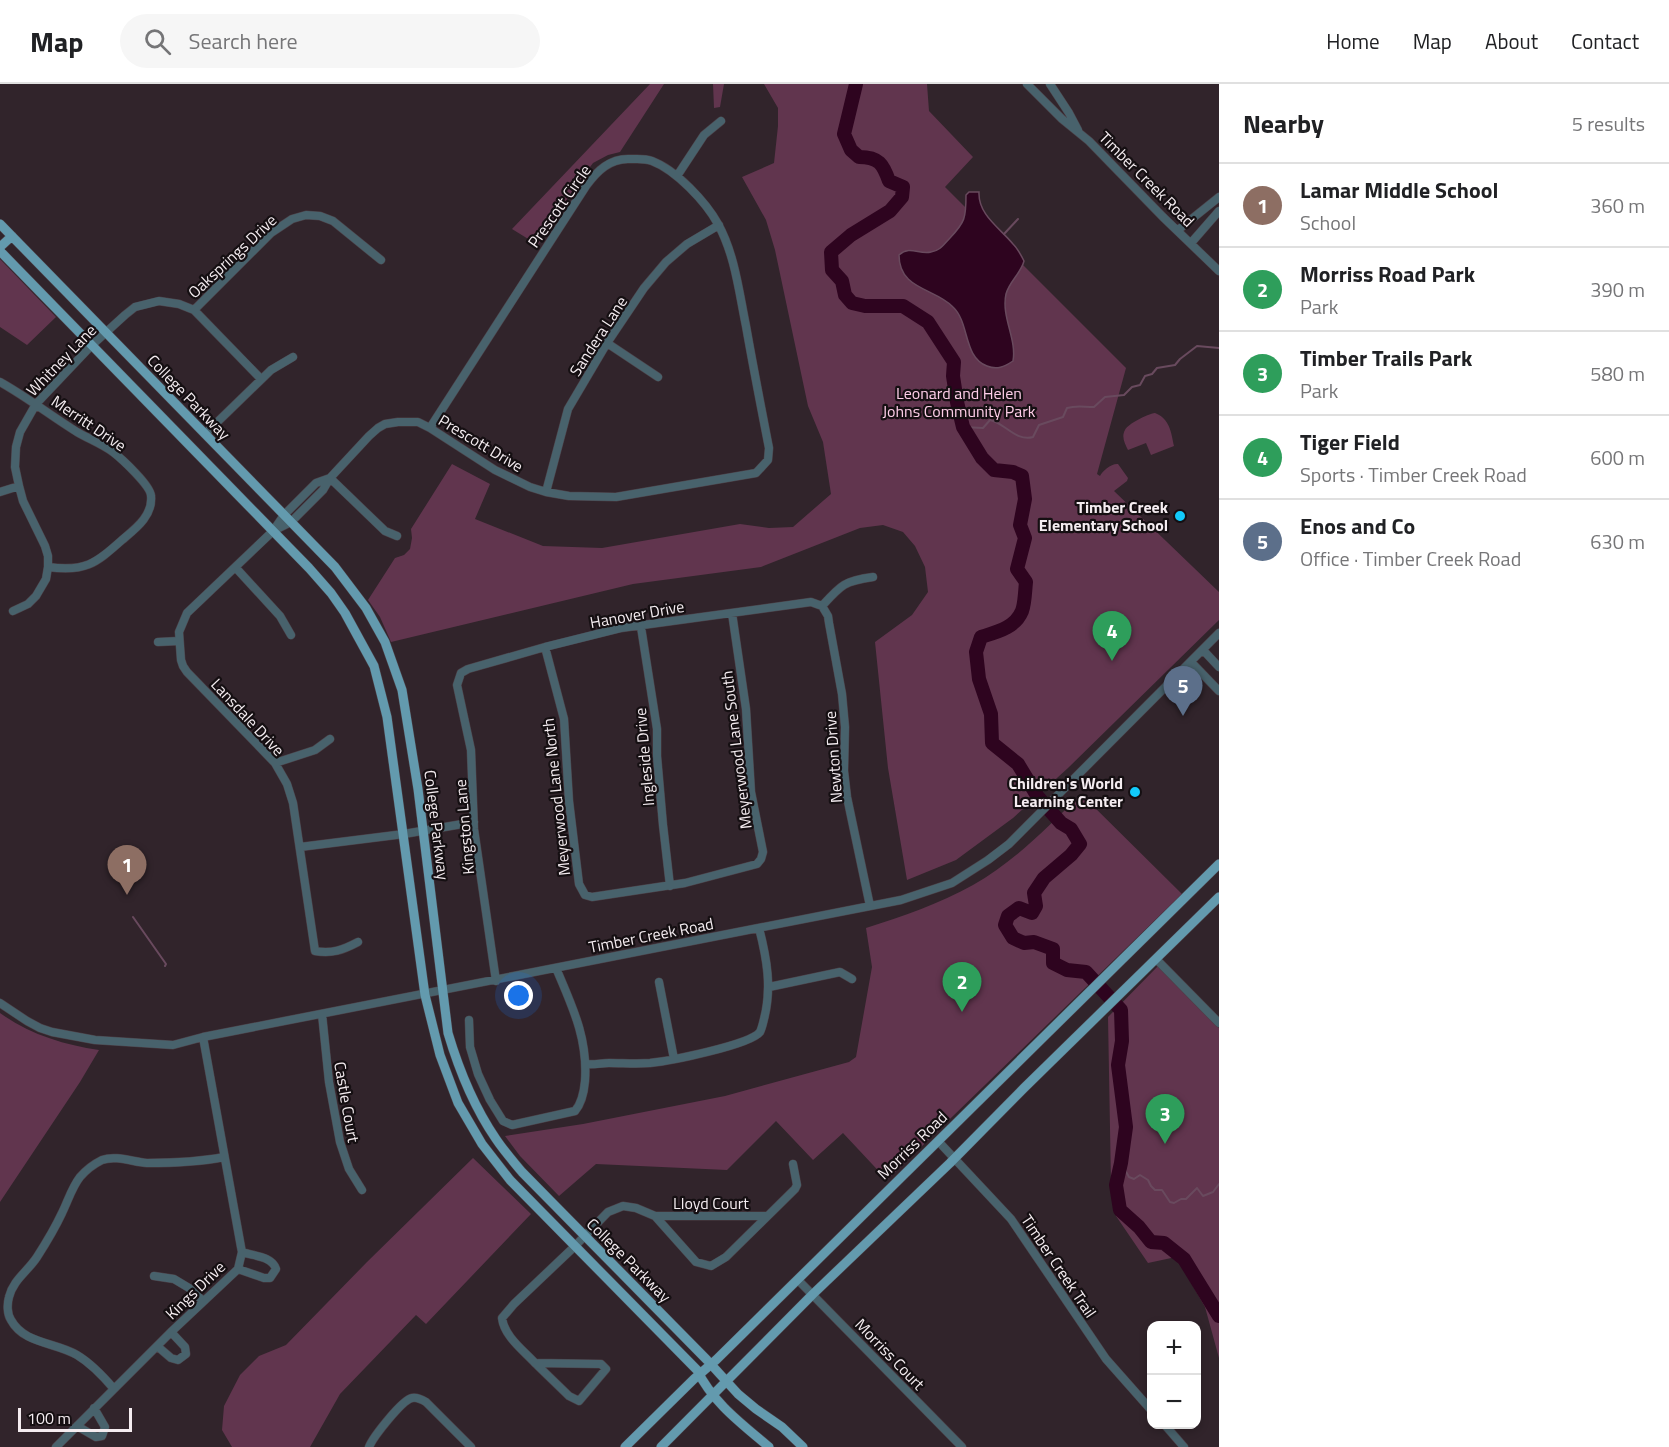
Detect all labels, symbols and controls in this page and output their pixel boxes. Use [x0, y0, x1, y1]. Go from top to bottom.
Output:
search box [120, 14, 540, 68]
text: Map [30, 20, 84, 63]
text: Search here [189, 24, 298, 58]
icon: search [141, 25, 174, 58]
text: Home [1326, 25, 1380, 57]
text: Map [1413, 25, 1452, 57]
text: About [1485, 25, 1538, 57]
text: Contact [1571, 25, 1639, 57]
text: Nearby [1243, 104, 1324, 143]
text: 5 results [1572, 108, 1645, 139]
street label: Timber Creek Road [1094, 126, 1200, 232]
street label: Prescott Circle [521, 159, 597, 253]
text: Lamar Middle School [1300, 173, 1498, 207]
text: 1 [1257, 190, 1268, 221]
text: 360 m [1590, 190, 1645, 221]
text: School [1300, 207, 1356, 238]
street label: Oaksprings Drive [182, 208, 282, 304]
text: Morriss Road Park [1300, 257, 1475, 291]
text: 2 [1257, 274, 1268, 305]
text: 390 m [1590, 274, 1645, 305]
street label: Sandera Lane [563, 291, 633, 381]
text: Park [1300, 291, 1338, 322]
street label: Whitney Lane [20, 319, 102, 401]
text: Timber Trails Park [1300, 341, 1472, 375]
street label: College Parkway [142, 349, 236, 445]
text: 3 [1257, 358, 1268, 389]
text: 580 m [1590, 358, 1645, 389]
text: Park [1300, 375, 1338, 406]
park label: Leonard and Helen Johns Community Park [883, 381, 1036, 423]
street label: Merritt Drive [47, 389, 131, 457]
street label: Prescott Drive [434, 408, 528, 478]
text: Tiger Field [1300, 425, 1400, 459]
text: 4 [1257, 442, 1268, 473]
text: 600 m [1590, 442, 1645, 473]
text: Sports · Timber Creek Road [1300, 459, 1527, 490]
place label: Timber Creek Elementary School [1039, 495, 1169, 537]
marker: Timber Creek Elementary School [1173, 509, 1187, 523]
text: Enos and Co [1300, 509, 1415, 543]
text: 5 [1257, 526, 1268, 557]
text: 630 m [1590, 526, 1645, 557]
text: Office · Timber Creek Road [1300, 543, 1521, 574]
street label: Hanover Drive [588, 594, 686, 634]
pin: 4 [1092, 612, 1132, 661]
pin: 5 [1164, 666, 1202, 716]
street label: Meyerwood Lane South [714, 670, 758, 830]
street label: Lansdale Drive [206, 673, 290, 761]
street label: Ingleside Drive [628, 707, 660, 807]
street label: Newton Drive [818, 710, 848, 804]
street label: Meyerwood Lane North [536, 717, 576, 877]
street label: College Parkway [418, 769, 456, 882]
place label: Children's World Learning Center [1008, 771, 1123, 813]
street label: Kingston Lane [448, 778, 480, 876]
marker: Children's World Learning Center [1128, 785, 1142, 799]
pin: 1 [108, 846, 146, 895]
street label: Timber Creek Road [586, 911, 716, 959]
pin: 2 [942, 962, 982, 1012]
your location [504, 981, 533, 1010]
street label: Castle Court [328, 1060, 366, 1145]
pin: 3 [1146, 1094, 1184, 1144]
street label: Morriss Road [871, 1105, 953, 1185]
street label: Lloyd Court [673, 1191, 749, 1215]
street label: Timber Creek Trail [1015, 1210, 1103, 1322]
street label: College Parkway [581, 1212, 677, 1308]
street label: Kings Drive [160, 1255, 230, 1325]
street label: Morriss Court [850, 1313, 931, 1395]
map controls [1147, 1321, 1201, 1429]
button: + [1147, 1321, 1201, 1375]
button: − [1147, 1375, 1201, 1429]
scale bar [18, 1405, 132, 1432]
text: 100 m [27, 1406, 71, 1430]

